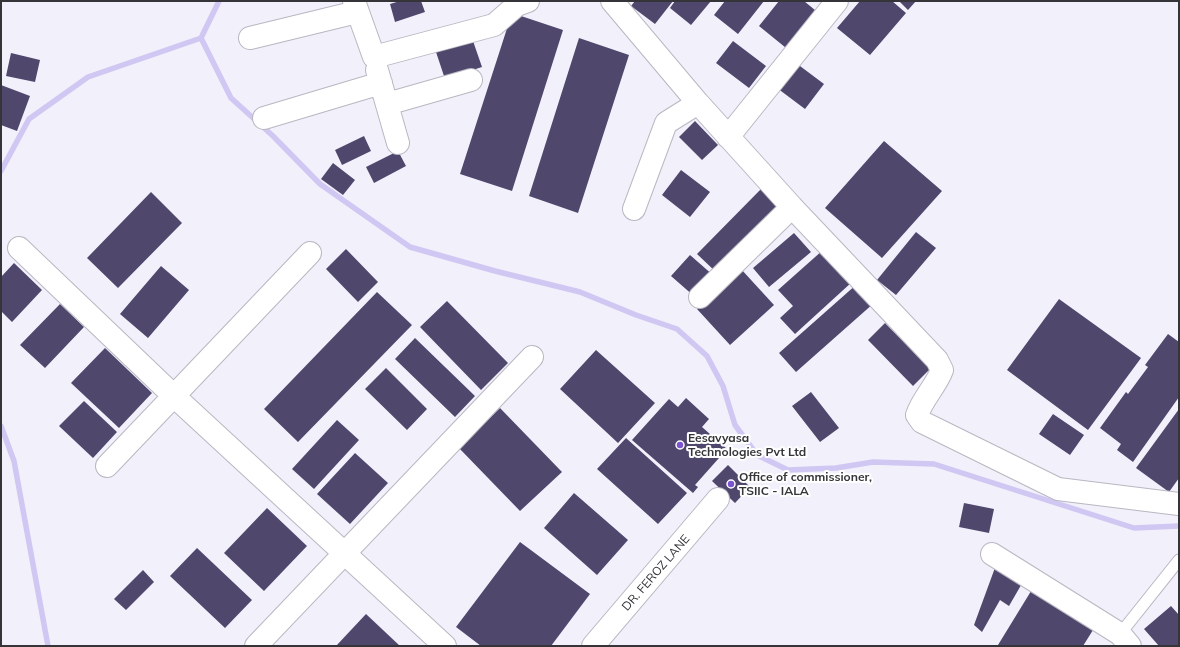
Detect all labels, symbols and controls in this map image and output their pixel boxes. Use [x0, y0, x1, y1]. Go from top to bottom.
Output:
place label: Eesavyasa Technologies Pvt Ltd [688, 431, 806, 459]
marker: Eesavyasa Technologies Pvt Ltd [675, 440, 685, 450]
place label: Office of commissioner, TSIIC - IALA [739, 470, 872, 498]
marker: Office of commissioner, TSIIC - IALA [726, 479, 736, 489]
street label: DR. FEROZ LANE [619, 532, 693, 614]

